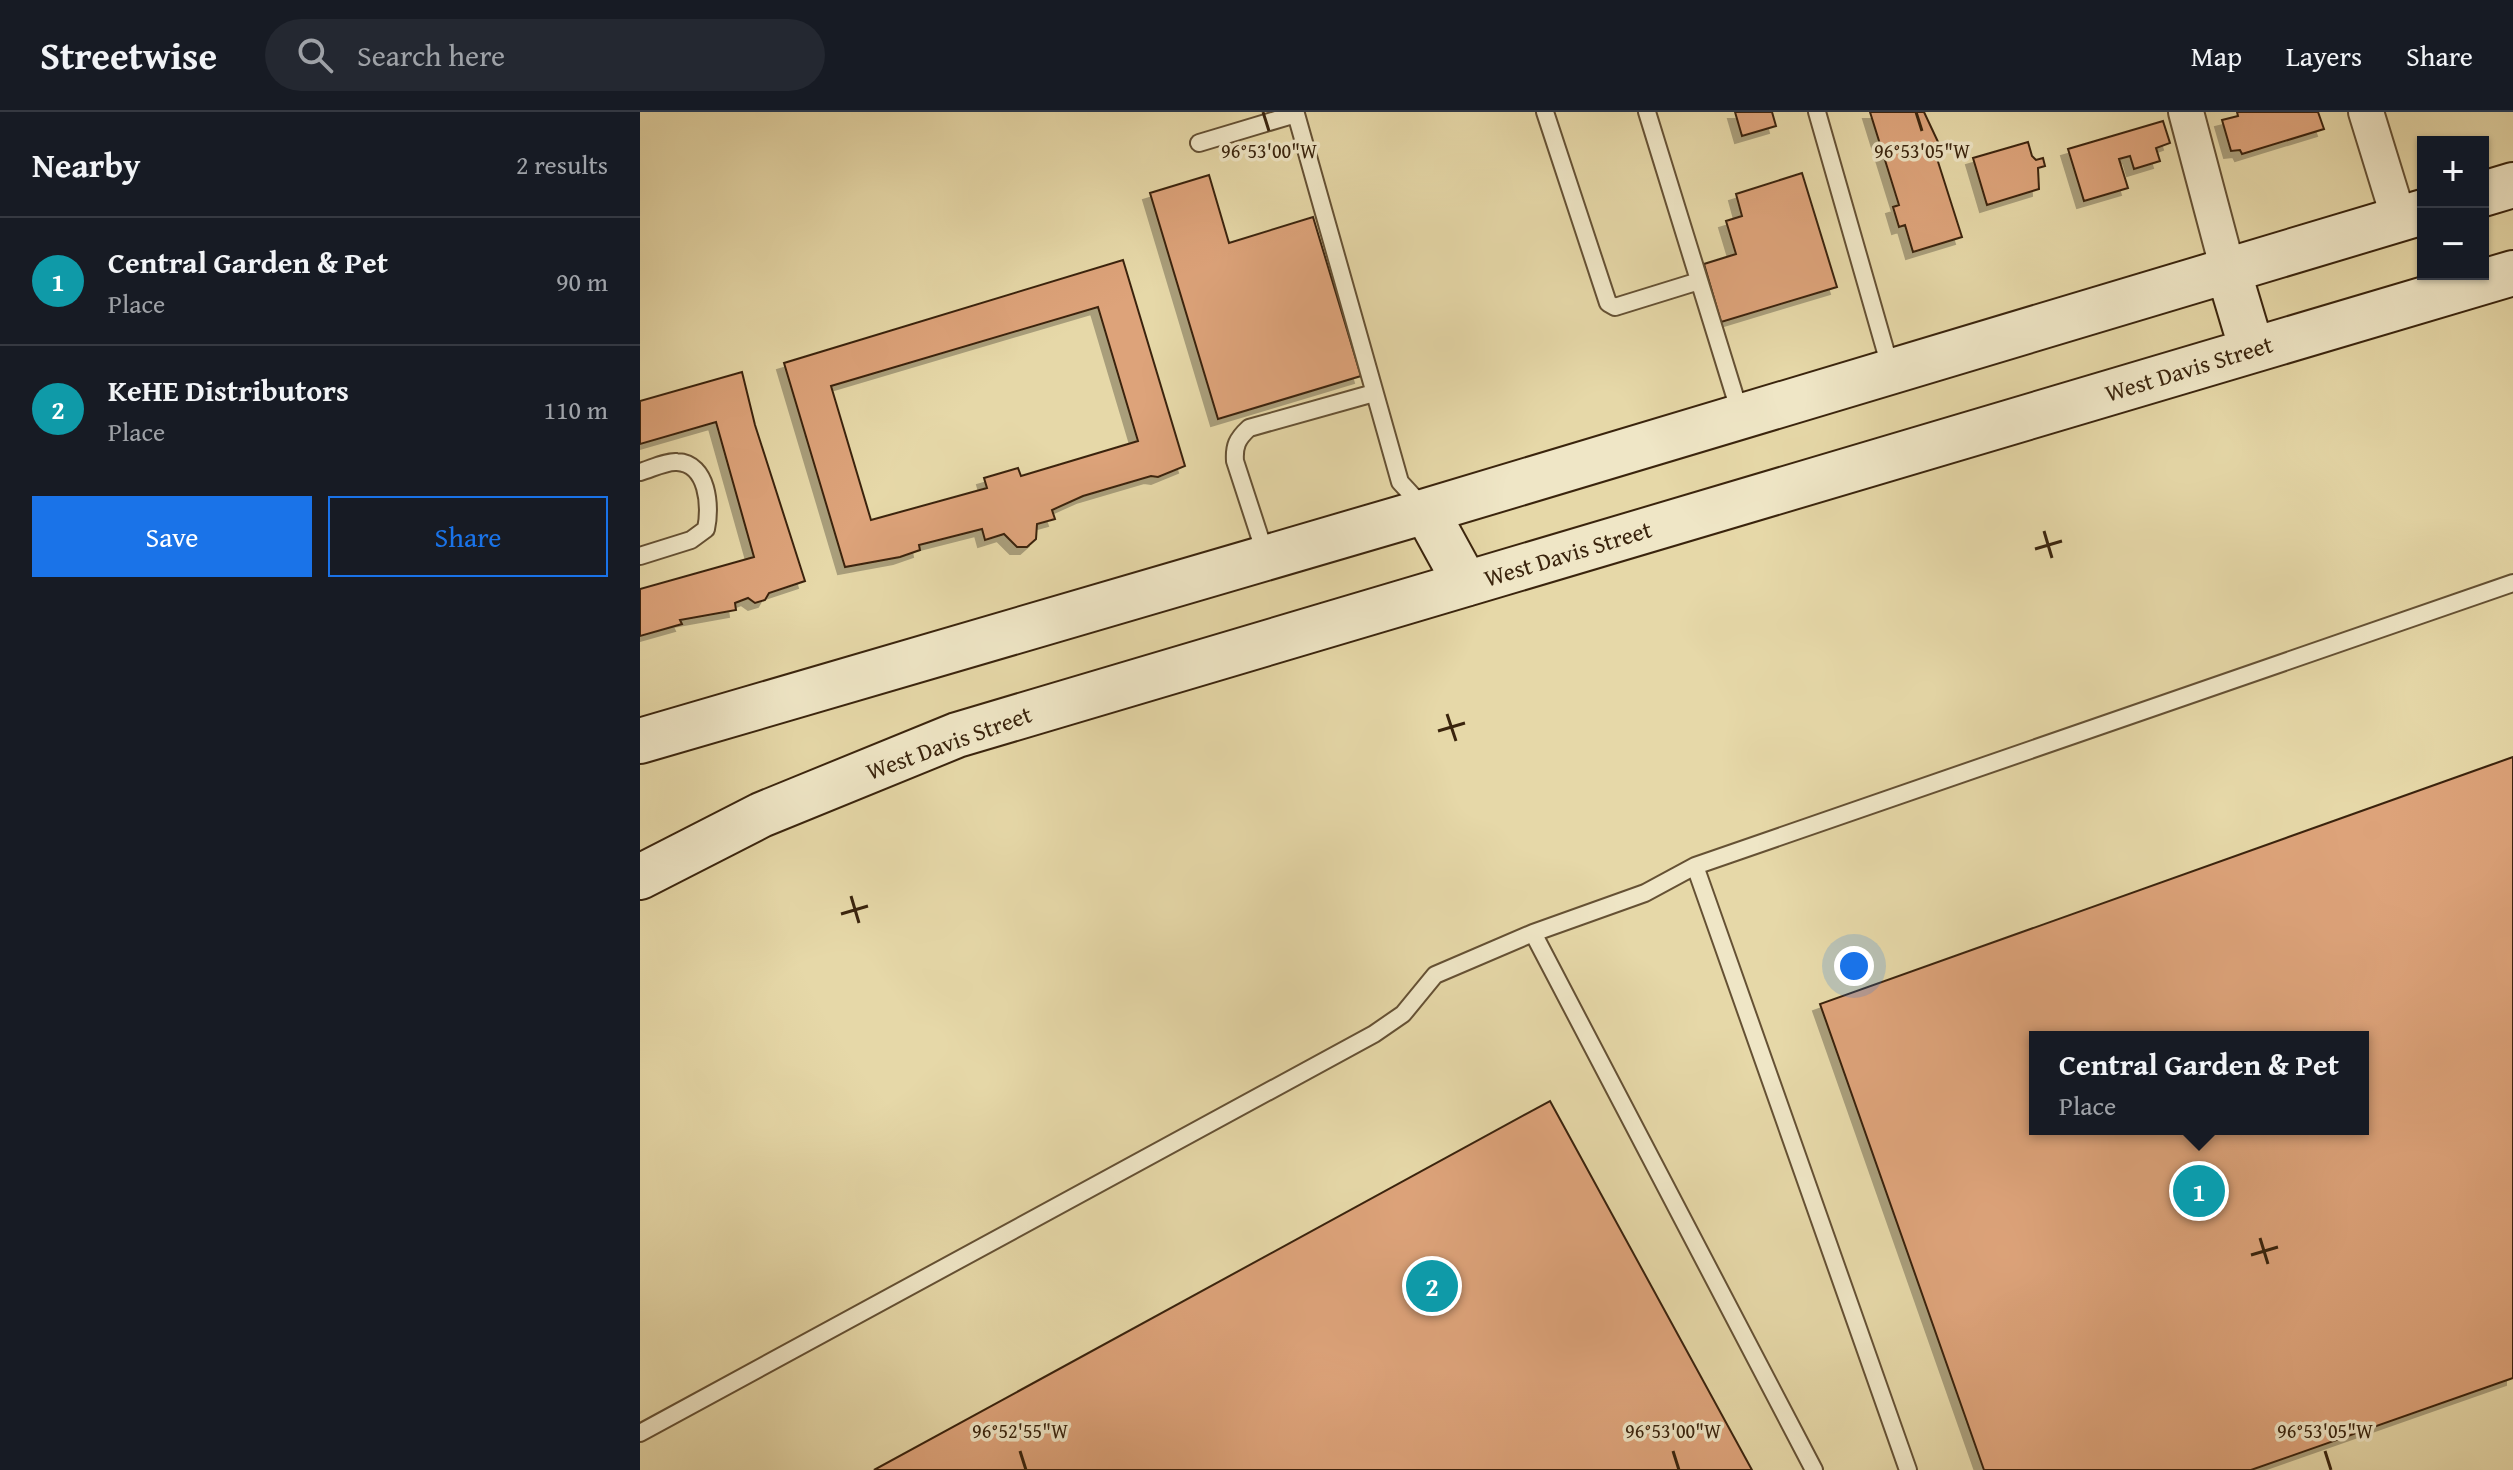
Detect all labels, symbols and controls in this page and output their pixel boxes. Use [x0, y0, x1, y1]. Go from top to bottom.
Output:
search box [265, 19, 825, 91]
text: Streetwise [40, 27, 217, 83]
icon: search [293, 33, 337, 77]
text: Search here [357, 33, 505, 77]
text: Map [2191, 35, 2242, 76]
text: Layers [2286, 35, 2362, 76]
text: Share [2406, 35, 2473, 76]
text: 96°53'00"W [1221, 136, 1317, 165]
text: 96°53'05"W [1874, 136, 1970, 165]
map controls [2417, 136, 2489, 280]
button: + [2417, 136, 2489, 208]
text: Nearby [32, 140, 141, 189]
text: 2 results [516, 145, 608, 184]
button: − [2417, 208, 2489, 280]
text: Central Garden & Pet [108, 240, 388, 284]
text: 1 [51, 262, 65, 301]
text: 90 m [556, 262, 608, 301]
text: Place [108, 284, 165, 323]
street label: West Davis Street [2101, 326, 2278, 411]
text: KeHE Distributors [108, 368, 349, 412]
text: 2 [51, 390, 65, 429]
text: 110 m [543, 390, 608, 429]
text: Place [108, 412, 165, 451]
button: Save [32, 496, 312, 577]
button: Share [328, 496, 608, 577]
street label: West Davis Street [1480, 511, 1657, 596]
street label: West Davis Street [861, 696, 1037, 789]
your location [1834, 946, 1874, 986]
popup [2029, 1031, 2369, 1135]
text: Central Garden & Pet [2059, 1042, 2339, 1086]
text: Place [2059, 1086, 2116, 1125]
pin: 1 [2173, 1161, 2225, 1221]
pin: 2 [1406, 1256, 1458, 1316]
text: 96°52'55"W [972, 1416, 1068, 1445]
text: 96°53'00"W [1625, 1416, 1721, 1445]
text: 96°53'05"W [2277, 1416, 2373, 1445]

